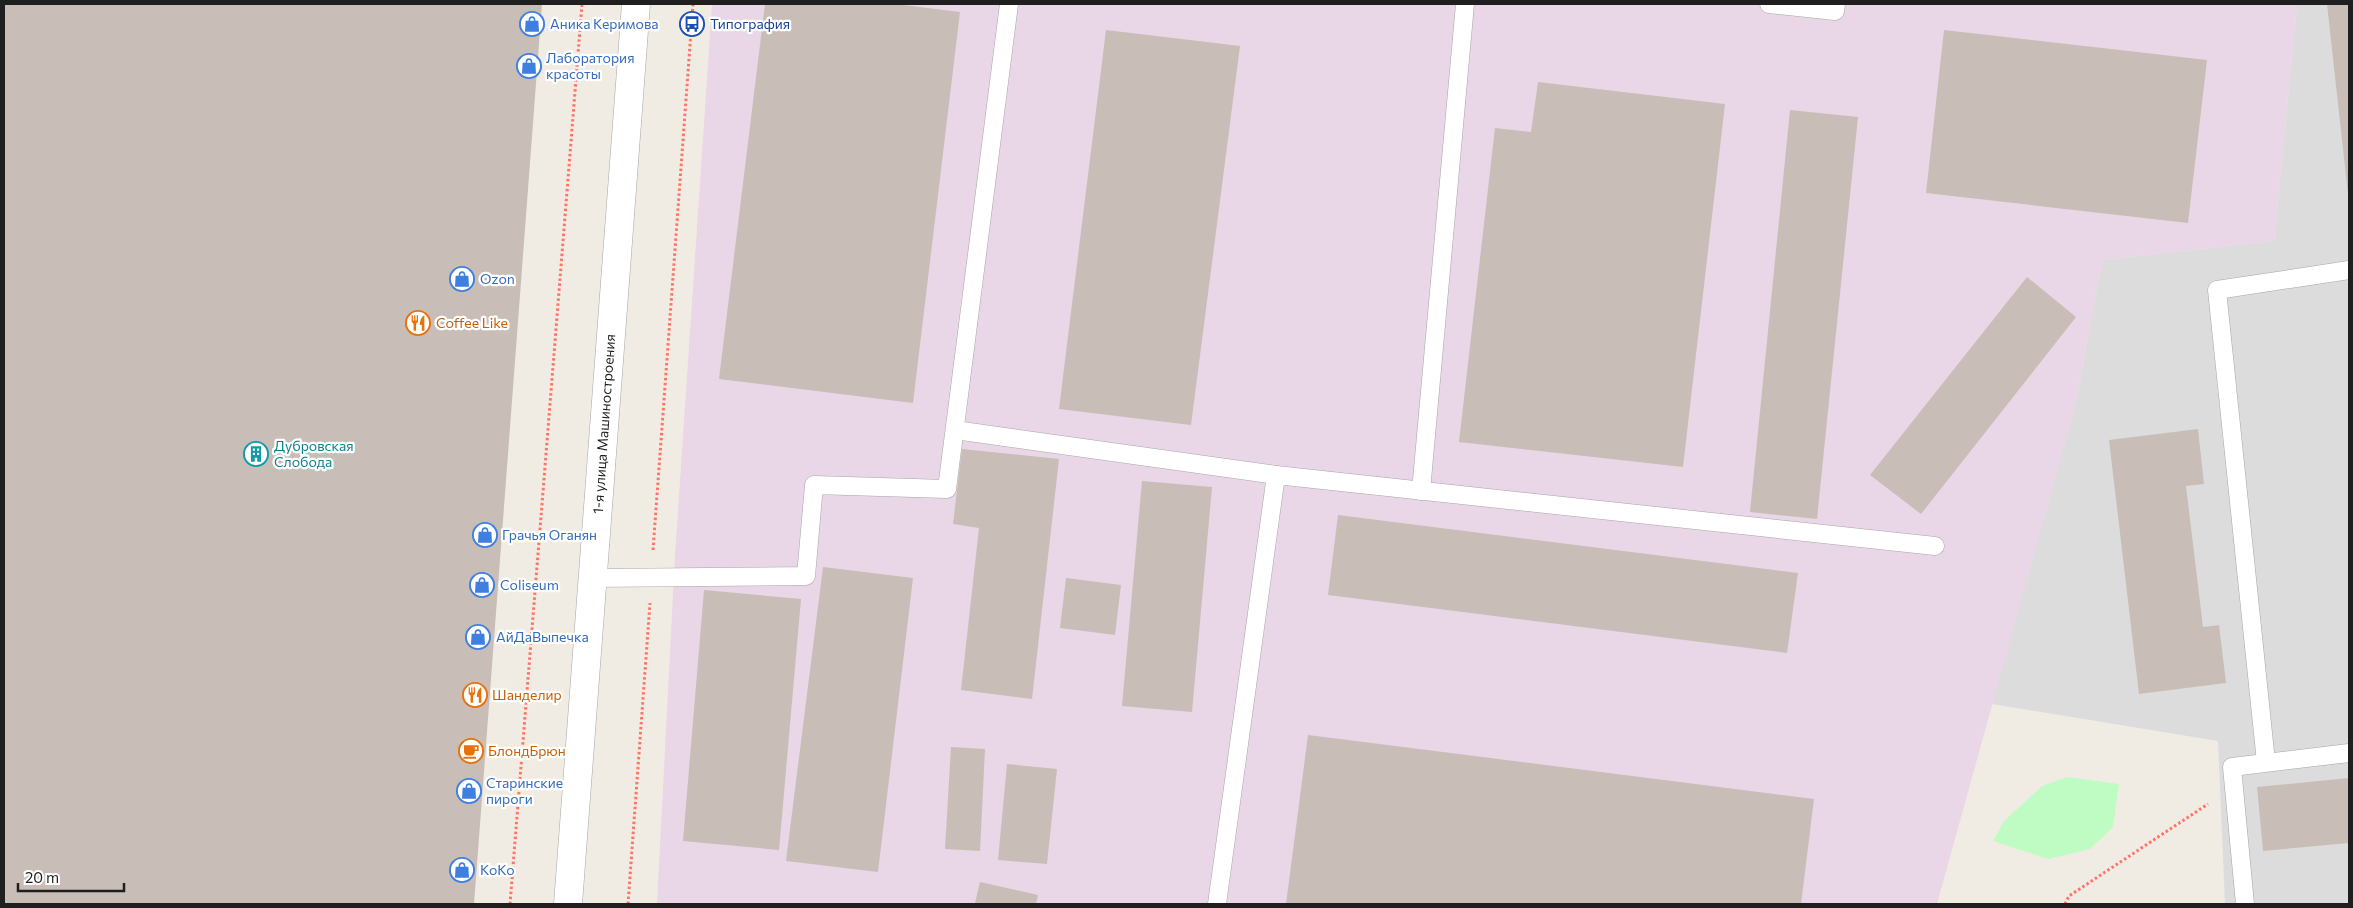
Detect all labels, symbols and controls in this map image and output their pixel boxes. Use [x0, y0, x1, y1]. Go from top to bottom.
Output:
shop icon: Аника Керимова [519, 11, 545, 37]
bus stop icon: Типография [679, 11, 705, 37]
place label: Аника Керимова [550, 15, 659, 32]
place label: Типография [710, 15, 790, 32]
place label: Лаборатория красоты [546, 49, 635, 82]
shop icon: Лаборатория красоты [516, 53, 542, 79]
shop icon: Ozon [449, 266, 475, 292]
place label: Ozon [480, 270, 515, 287]
restaurant icon: Coffee Like [405, 310, 431, 336]
place label: Coffee Like [436, 314, 508, 331]
street label: 1-я улица Машиностроения [589, 333, 618, 514]
place label: Дубровская Слобода [274, 437, 354, 470]
building icon: Дубровская Слобода [243, 441, 269, 467]
shop icon: Грачья Оганян [472, 522, 498, 548]
place label: Грачья Оганян [502, 526, 597, 543]
shop icon: Coliseum [469, 572, 495, 598]
place label: Coliseum [500, 576, 559, 593]
shop icon: АйДаВыпечка [465, 624, 491, 650]
place label: АйДаВыпечка [496, 628, 589, 645]
restaurant icon: Шанделир [462, 682, 488, 708]
place label: Шанделир [492, 686, 562, 703]
cafe icon: БлондБрюн [458, 738, 484, 764]
place label: БлондБрюн [488, 742, 566, 759]
place label: Старинские пироги [486, 774, 563, 807]
shop icon: Старинские пироги [456, 778, 482, 804]
shop icon: КоКо [449, 857, 475, 883]
scale bar [18, 860, 124, 892]
place label: КоКо [480, 861, 515, 878]
text: 20 m [25, 868, 59, 886]

